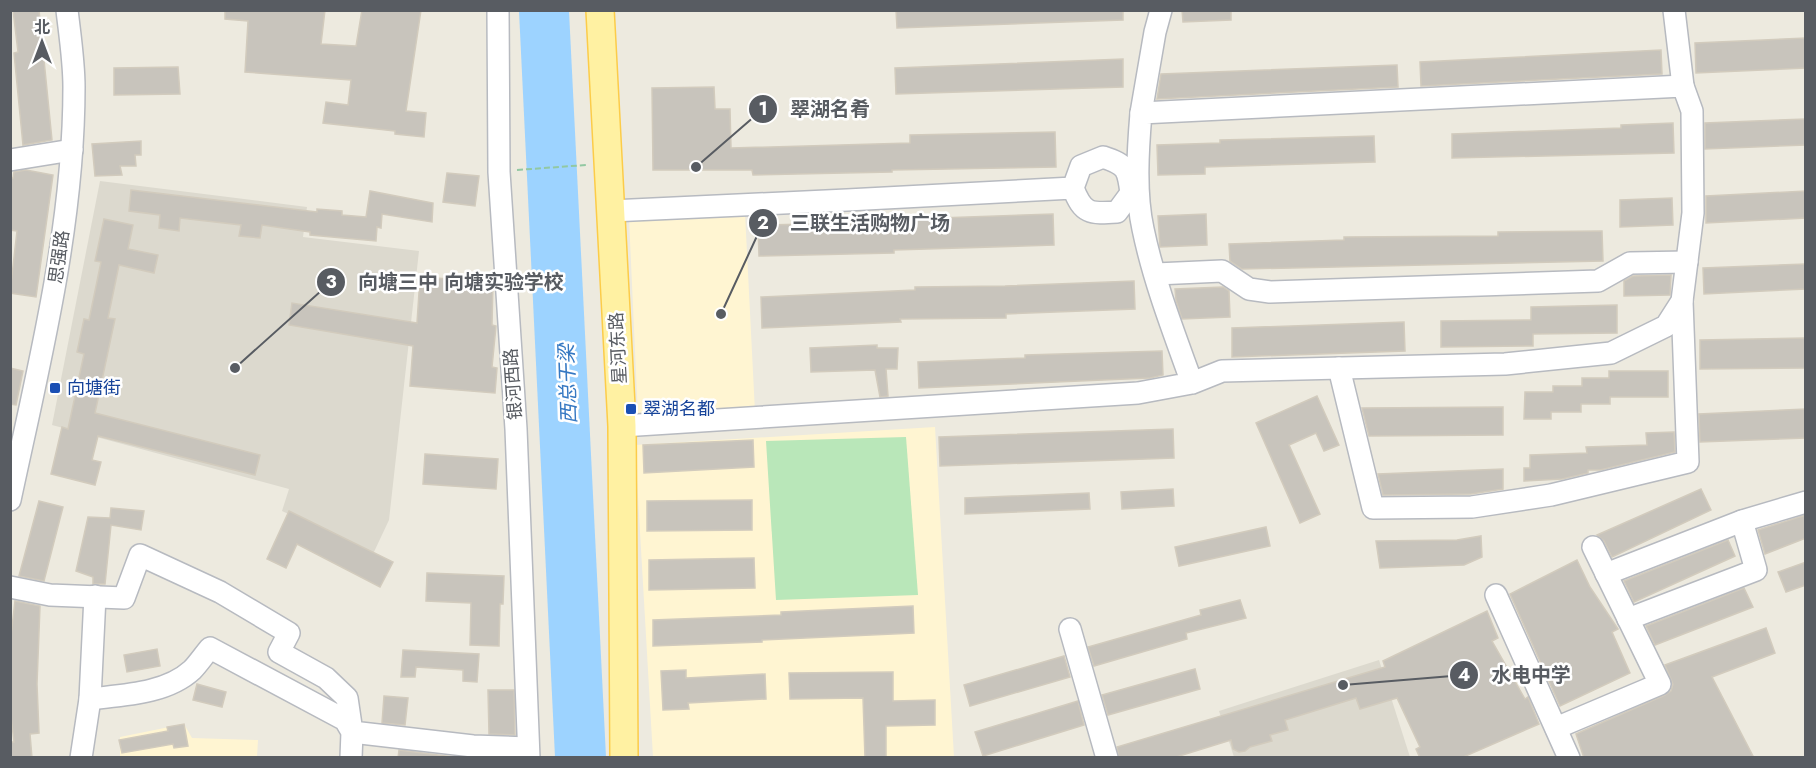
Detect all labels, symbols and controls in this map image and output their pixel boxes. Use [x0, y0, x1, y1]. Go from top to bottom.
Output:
north arrow [12, 12, 72, 72]
text: 北 [34, 16, 50, 39]
callout: 翠湖名肴 [748, 90, 882, 128]
text: 翠湖名肴 [790, 95, 870, 124]
text: 1 [758, 96, 768, 122]
callout: 三联生活购物广场 [748, 204, 962, 242]
text: 三联生活购物广场 [790, 209, 950, 238]
text: 2 [757, 210, 769, 236]
street label: 思强路 [42, 228, 76, 286]
callout: 向塘三中 向塘实验学校 [316, 263, 576, 301]
text: 向塘三中 向塘实验学校 [358, 268, 564, 297]
text: 3 [325, 269, 337, 295]
street label: 星河东路 [603, 311, 633, 385]
water label: 西总干梁 [552, 342, 584, 424]
street label: 银河西路 [498, 347, 528, 421]
place label: 向塘街 [67, 375, 121, 401]
marker: 向塘街 [48, 381, 62, 395]
place label: 翠湖名都 [643, 396, 715, 422]
marker: 翠湖名都 [624, 402, 638, 416]
callout: 水电中学 [1449, 656, 1583, 694]
text: 水电中学 [1491, 661, 1571, 690]
text: 4 [1458, 662, 1470, 688]

